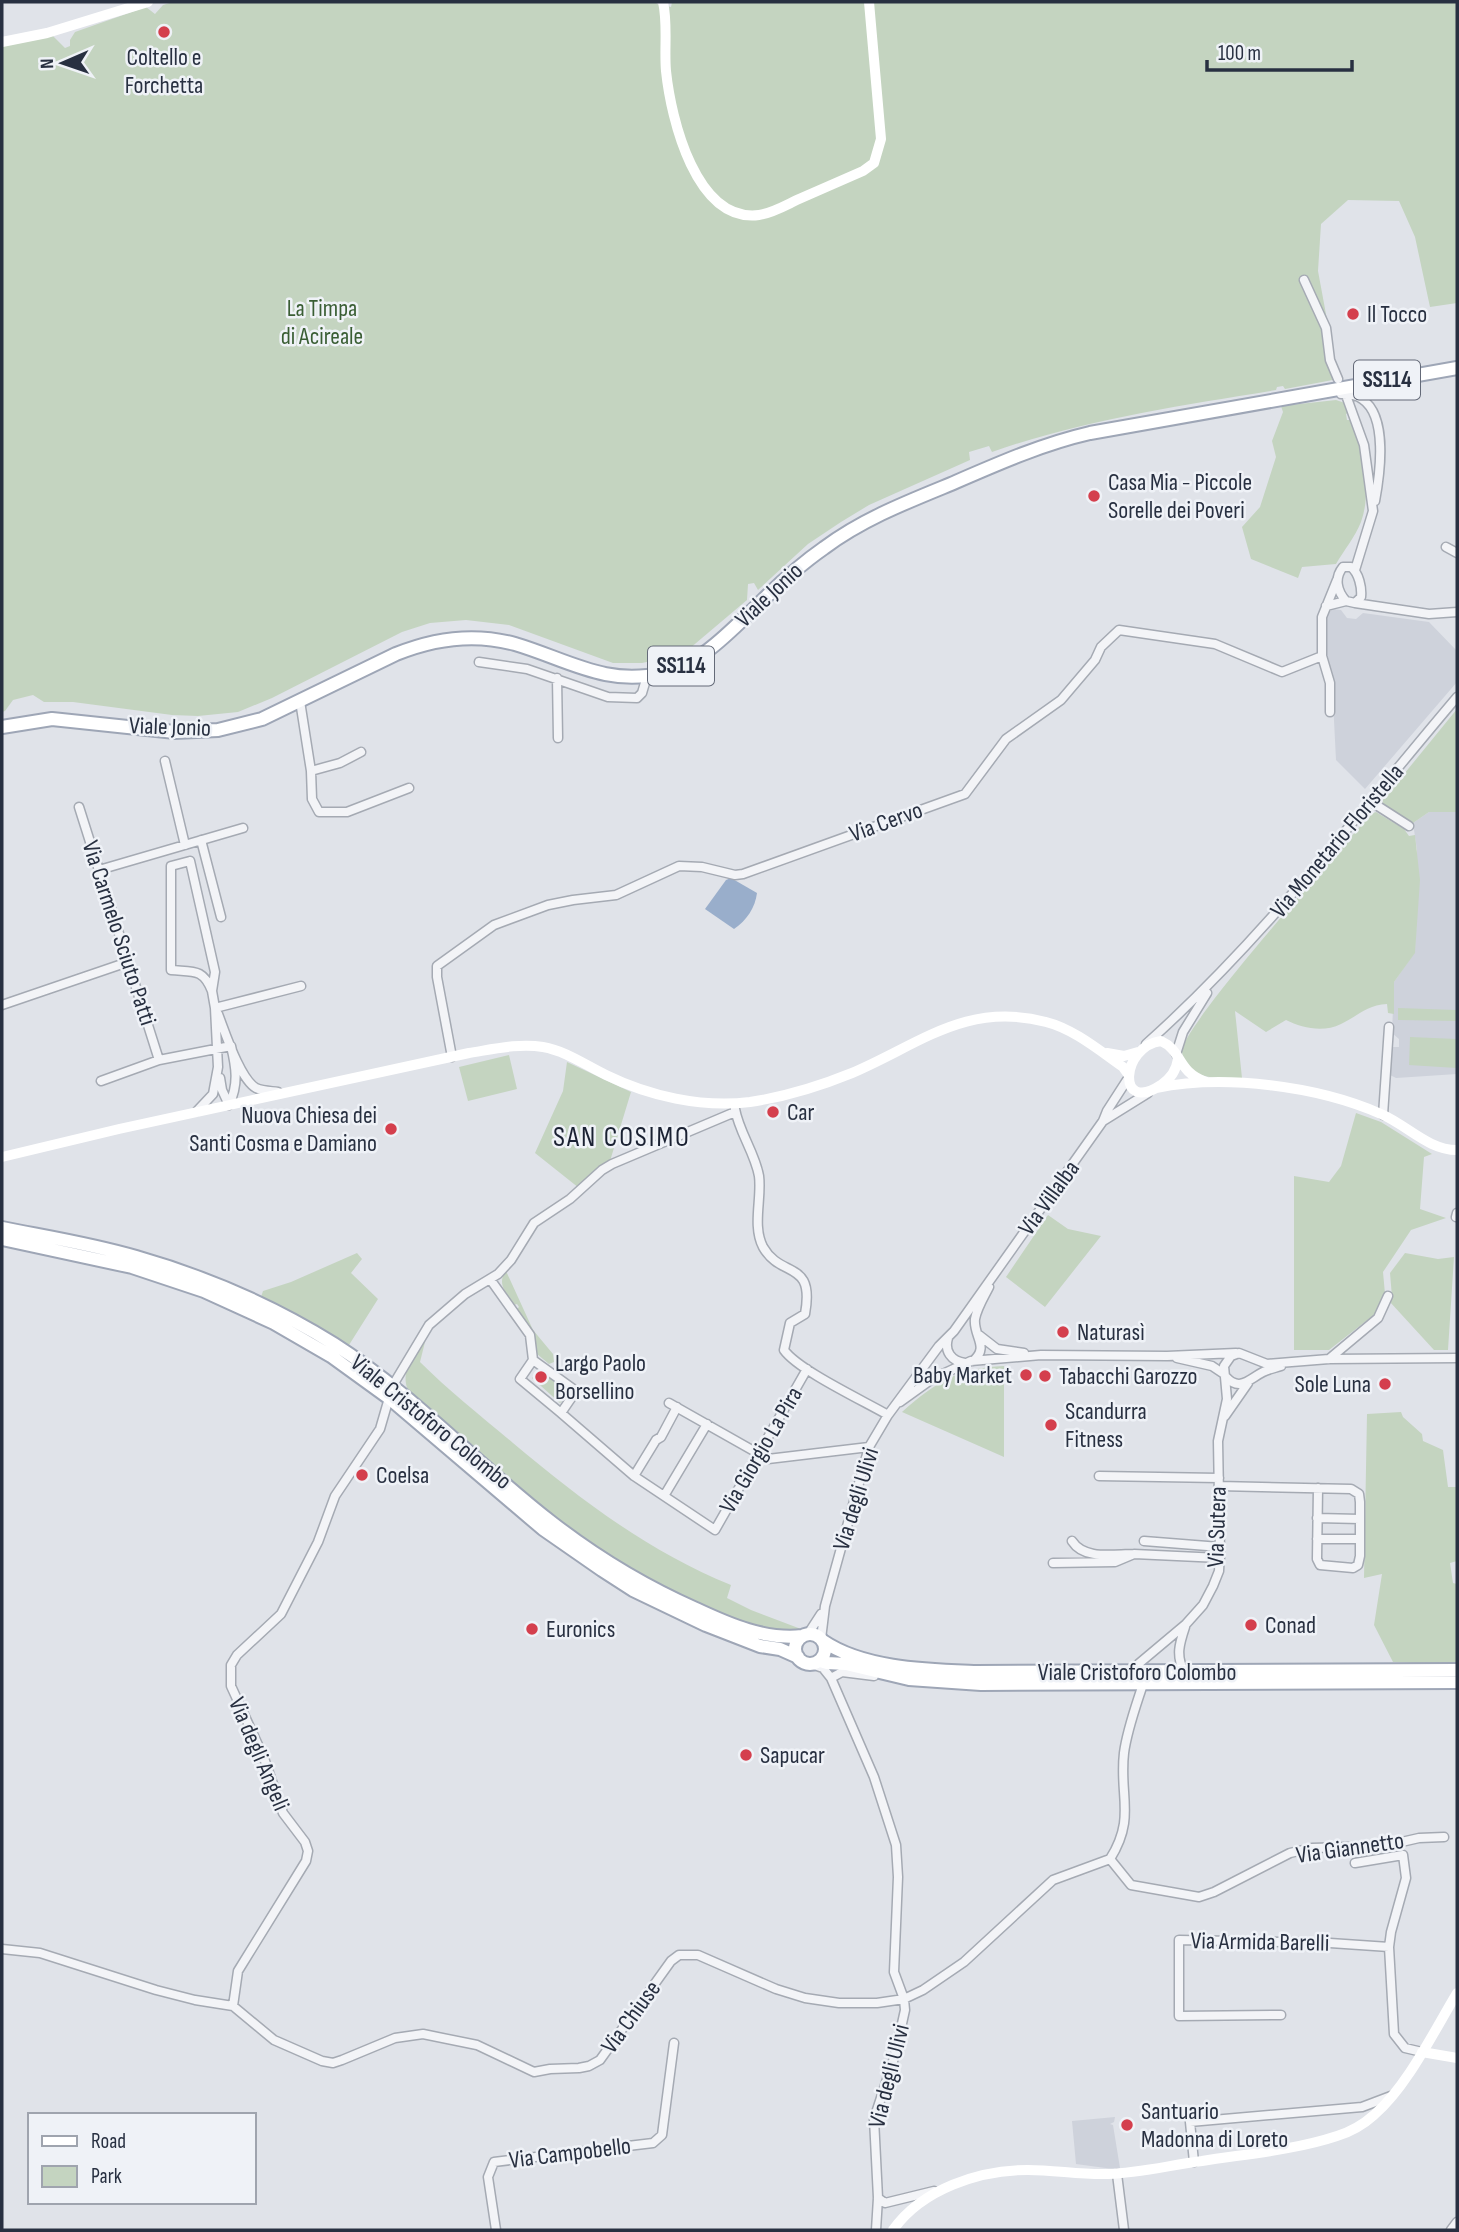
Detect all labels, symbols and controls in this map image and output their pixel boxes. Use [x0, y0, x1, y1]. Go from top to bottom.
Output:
marker: Coltello e Forchetta [156, 24, 172, 40]
north arrow [28, 28, 98, 98]
scale bar [1207, 28, 1352, 72]
text: 100 m [1218, 41, 1261, 66]
place label: Coltello e Forchetta [125, 43, 203, 100]
text: N [36, 58, 59, 69]
park label: La Timpa di Acireale [281, 294, 363, 351]
place label: Il Tocco [1367, 300, 1427, 329]
marker: Il Tocco [1345, 306, 1361, 322]
road number: SS114 [1354, 360, 1420, 400]
place label: Casa Mia - Piccole Sorelle dei Poveri [1108, 468, 1252, 525]
marker: Casa Mia - Piccole Sorelle dei Poveri [1086, 488, 1102, 504]
street label: Viale Jonio [729, 556, 809, 634]
road number: SS114 [648, 646, 714, 686]
street label: Viale Jonio [129, 711, 211, 743]
street label: Via Monetario Floristella [1264, 758, 1410, 924]
street label: Via Cervo [846, 795, 926, 849]
street label: Via Carmelo Sciuto Patti [75, 837, 163, 1029]
place label: Car [787, 1098, 814, 1127]
place label: Nuova Chiesa dei Santi Cosma e Damiano [189, 1101, 377, 1158]
marker: Car [765, 1104, 781, 1120]
marker: Nuova Chiesa dei Santi Cosma e Damiano [383, 1121, 399, 1137]
district label: SAN COSIMO [553, 1121, 691, 1154]
street label: Via Villalba [1012, 1155, 1086, 1241]
place label: Naturasì [1077, 1318, 1145, 1347]
marker: Naturasì [1055, 1324, 1071, 1340]
street label: Viale Cristoforo Colombo [345, 1348, 517, 1496]
place label: Largo Paolo Borsellino [555, 1349, 646, 1406]
place label: Baby Market [913, 1361, 1012, 1390]
place label: Tabacchi Garozzo [1059, 1362, 1197, 1391]
marker: Baby Market [1018, 1367, 1034, 1383]
marker: Tabacchi Garozzo [1037, 1368, 1053, 1384]
marker: Largo Paolo Borsellino [533, 1369, 549, 1385]
place label: Sole Luna [1294, 1370, 1371, 1399]
marker: Sole Luna [1377, 1376, 1393, 1392]
street label: Via Giorgio La Pira [713, 1382, 809, 1518]
place label: Scandurra Fitness [1065, 1397, 1147, 1454]
marker: Scandurra Fitness [1043, 1417, 1059, 1433]
street label: Via degli Ulivi [827, 1444, 885, 1554]
place label: Coelsa [376, 1461, 429, 1490]
marker: Coelsa [354, 1467, 370, 1483]
street label: Via Sutera [1201, 1486, 1233, 1568]
place label: Conad [1265, 1611, 1316, 1640]
place label: Euronics [546, 1615, 615, 1644]
marker: Conad [1243, 1617, 1259, 1633]
marker: Euronics [524, 1621, 540, 1637]
street label: Viale Cristoforo Colombo [1038, 1658, 1236, 1687]
street label: Via degli Angeli [222, 1693, 296, 1815]
place label: Sapucar [760, 1741, 825, 1770]
marker: Sapucar [738, 1747, 754, 1763]
street label: Via Giannetto [1294, 1826, 1406, 1870]
street label: Via Armida Barelli [1190, 1926, 1330, 1958]
street label: Via Chiuse [595, 1975, 667, 2059]
street label: Via degli Ulivi [862, 2021, 916, 2131]
place label: Santuario Madonna di Loreto [1141, 2097, 1288, 2154]
legend [28, 2113, 256, 2204]
marker: Santuario Madonna di Loreto [1119, 2117, 1135, 2133]
text: Road [91, 2129, 126, 2154]
street label: Via Campobello [507, 2131, 633, 2175]
text: Park [91, 2164, 122, 2189]

